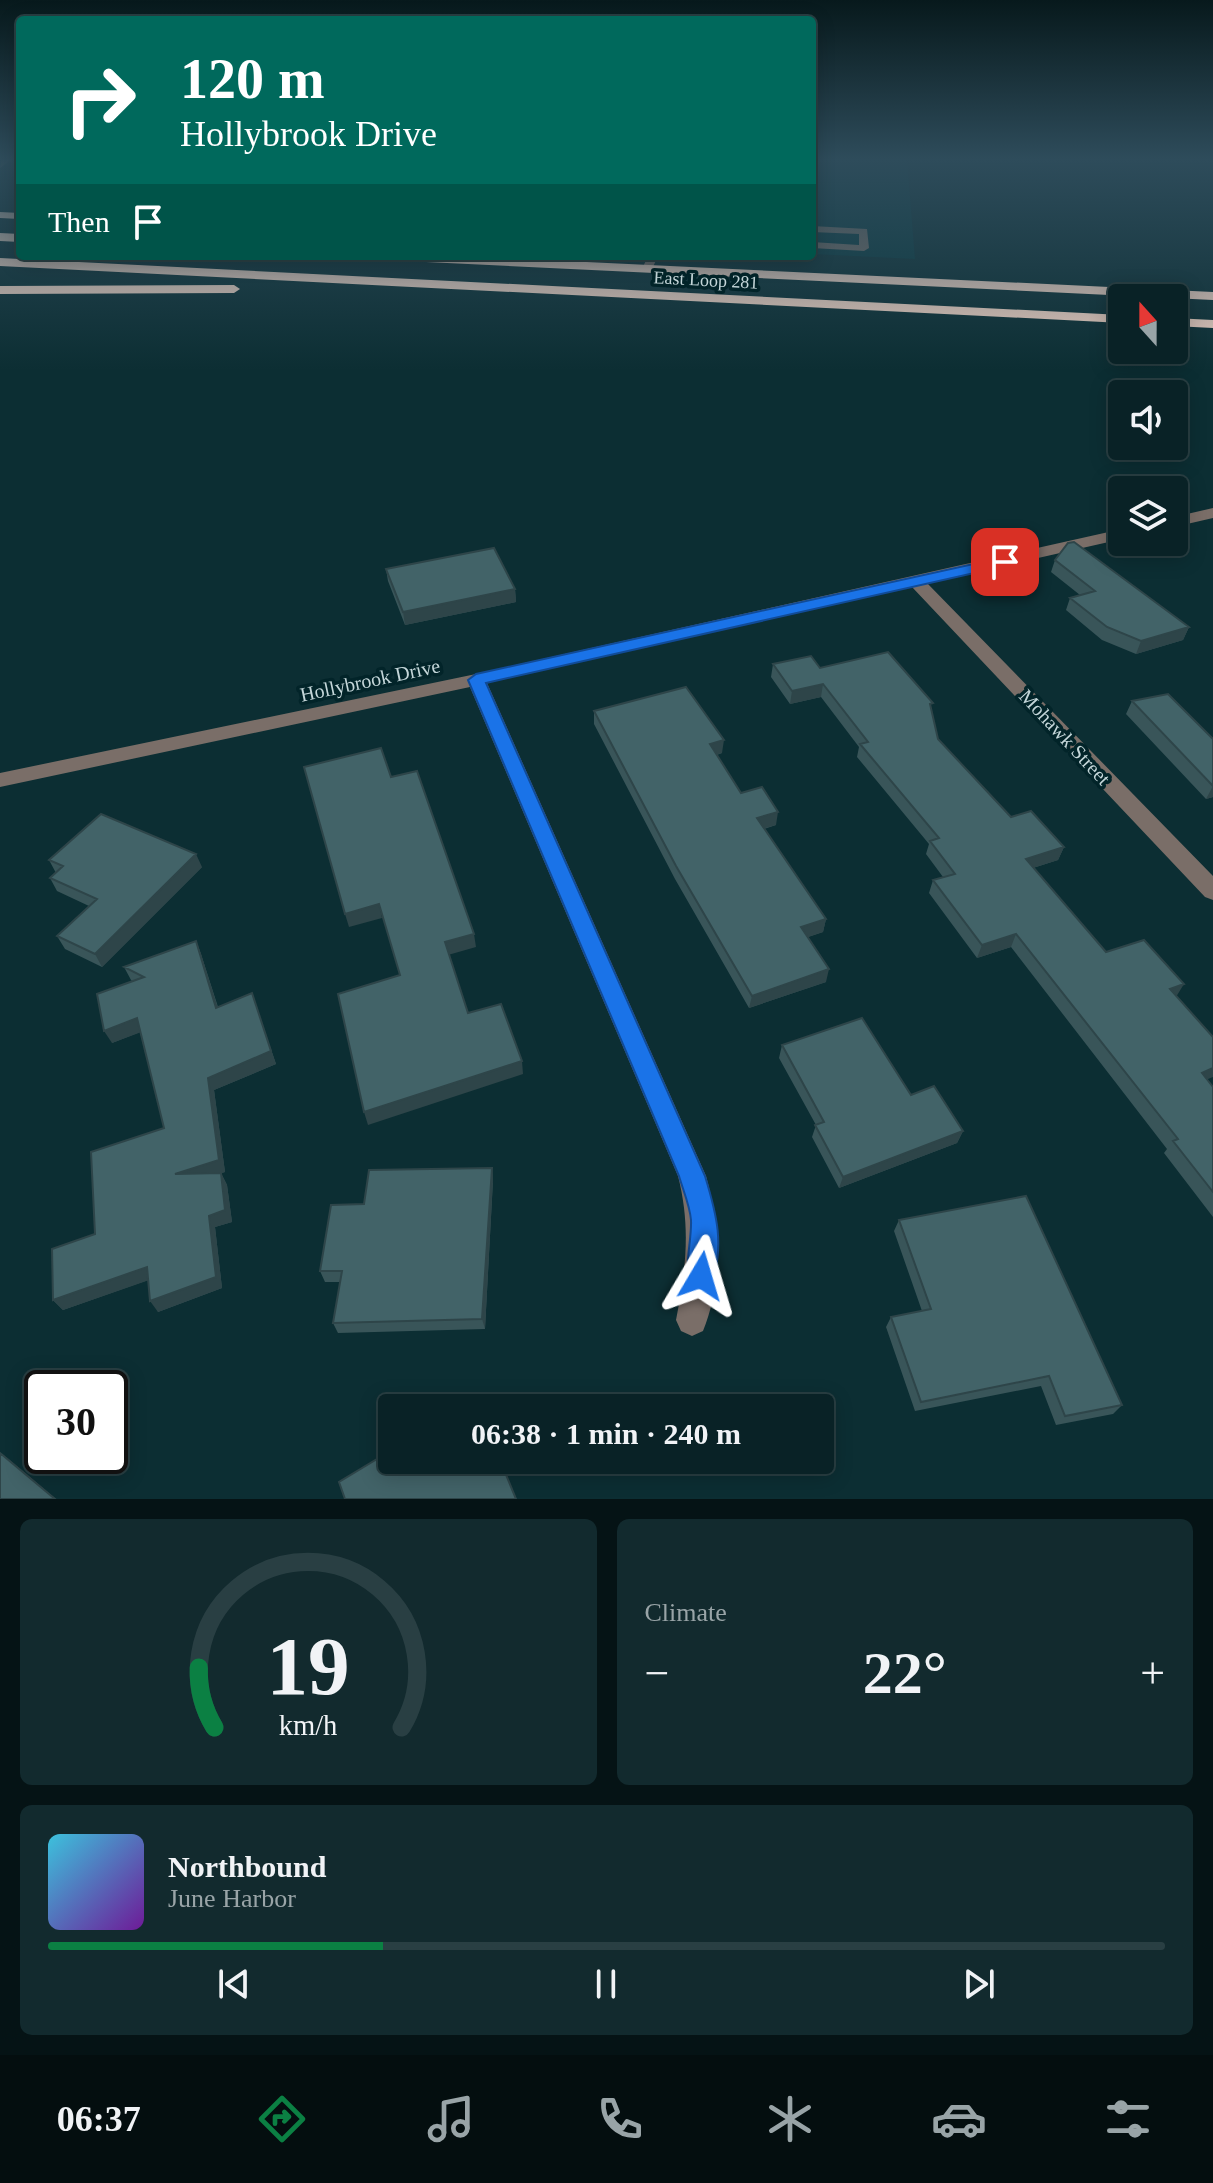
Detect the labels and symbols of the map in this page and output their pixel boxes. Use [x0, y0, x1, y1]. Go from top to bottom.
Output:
street label: East Loop 281 [653, 267, 759, 293]
north arrow [1108, 284, 1188, 364]
pin [971, 528, 1039, 596]
street label: Hollybrook Drive [298, 654, 442, 707]
street label: Mohawk Street [1015, 685, 1115, 790]
position arrow [659, 1234, 743, 1318]
speed limit sign: 30 [24, 1370, 128, 1474]

